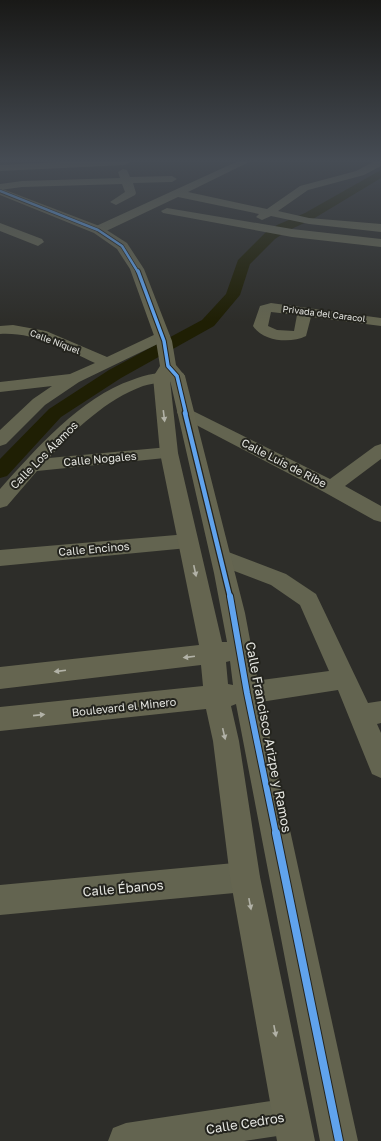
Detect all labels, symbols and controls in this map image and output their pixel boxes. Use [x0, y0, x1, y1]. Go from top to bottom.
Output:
street label: Privada del Caracol [282, 303, 366, 324]
street label: Calle Níquel [29, 327, 82, 356]
one-way arrow [161, 410, 167, 422]
street label: Calle Los Álamos [7, 418, 80, 491]
street label: Calle Luis de Ribe [240, 436, 329, 490]
street label: Calle Nogales [63, 449, 137, 468]
street label: Calle Encinos [58, 539, 130, 558]
one-way arrow [193, 565, 199, 577]
street label: Calle Francisco Arizpe y Ramos [243, 640, 295, 834]
one-way arrow [183, 653, 195, 660]
one-way arrow [54, 668, 66, 674]
street label: Boulevard el Minero [71, 695, 177, 718]
one-way arrow [33, 712, 45, 718]
one-way arrow [221, 728, 227, 740]
street label: Calle Ébanos [82, 876, 164, 900]
one-way arrow [248, 898, 254, 910]
one-way arrow [272, 1025, 278, 1037]
street label: Calle Cedros [205, 1109, 285, 1137]

